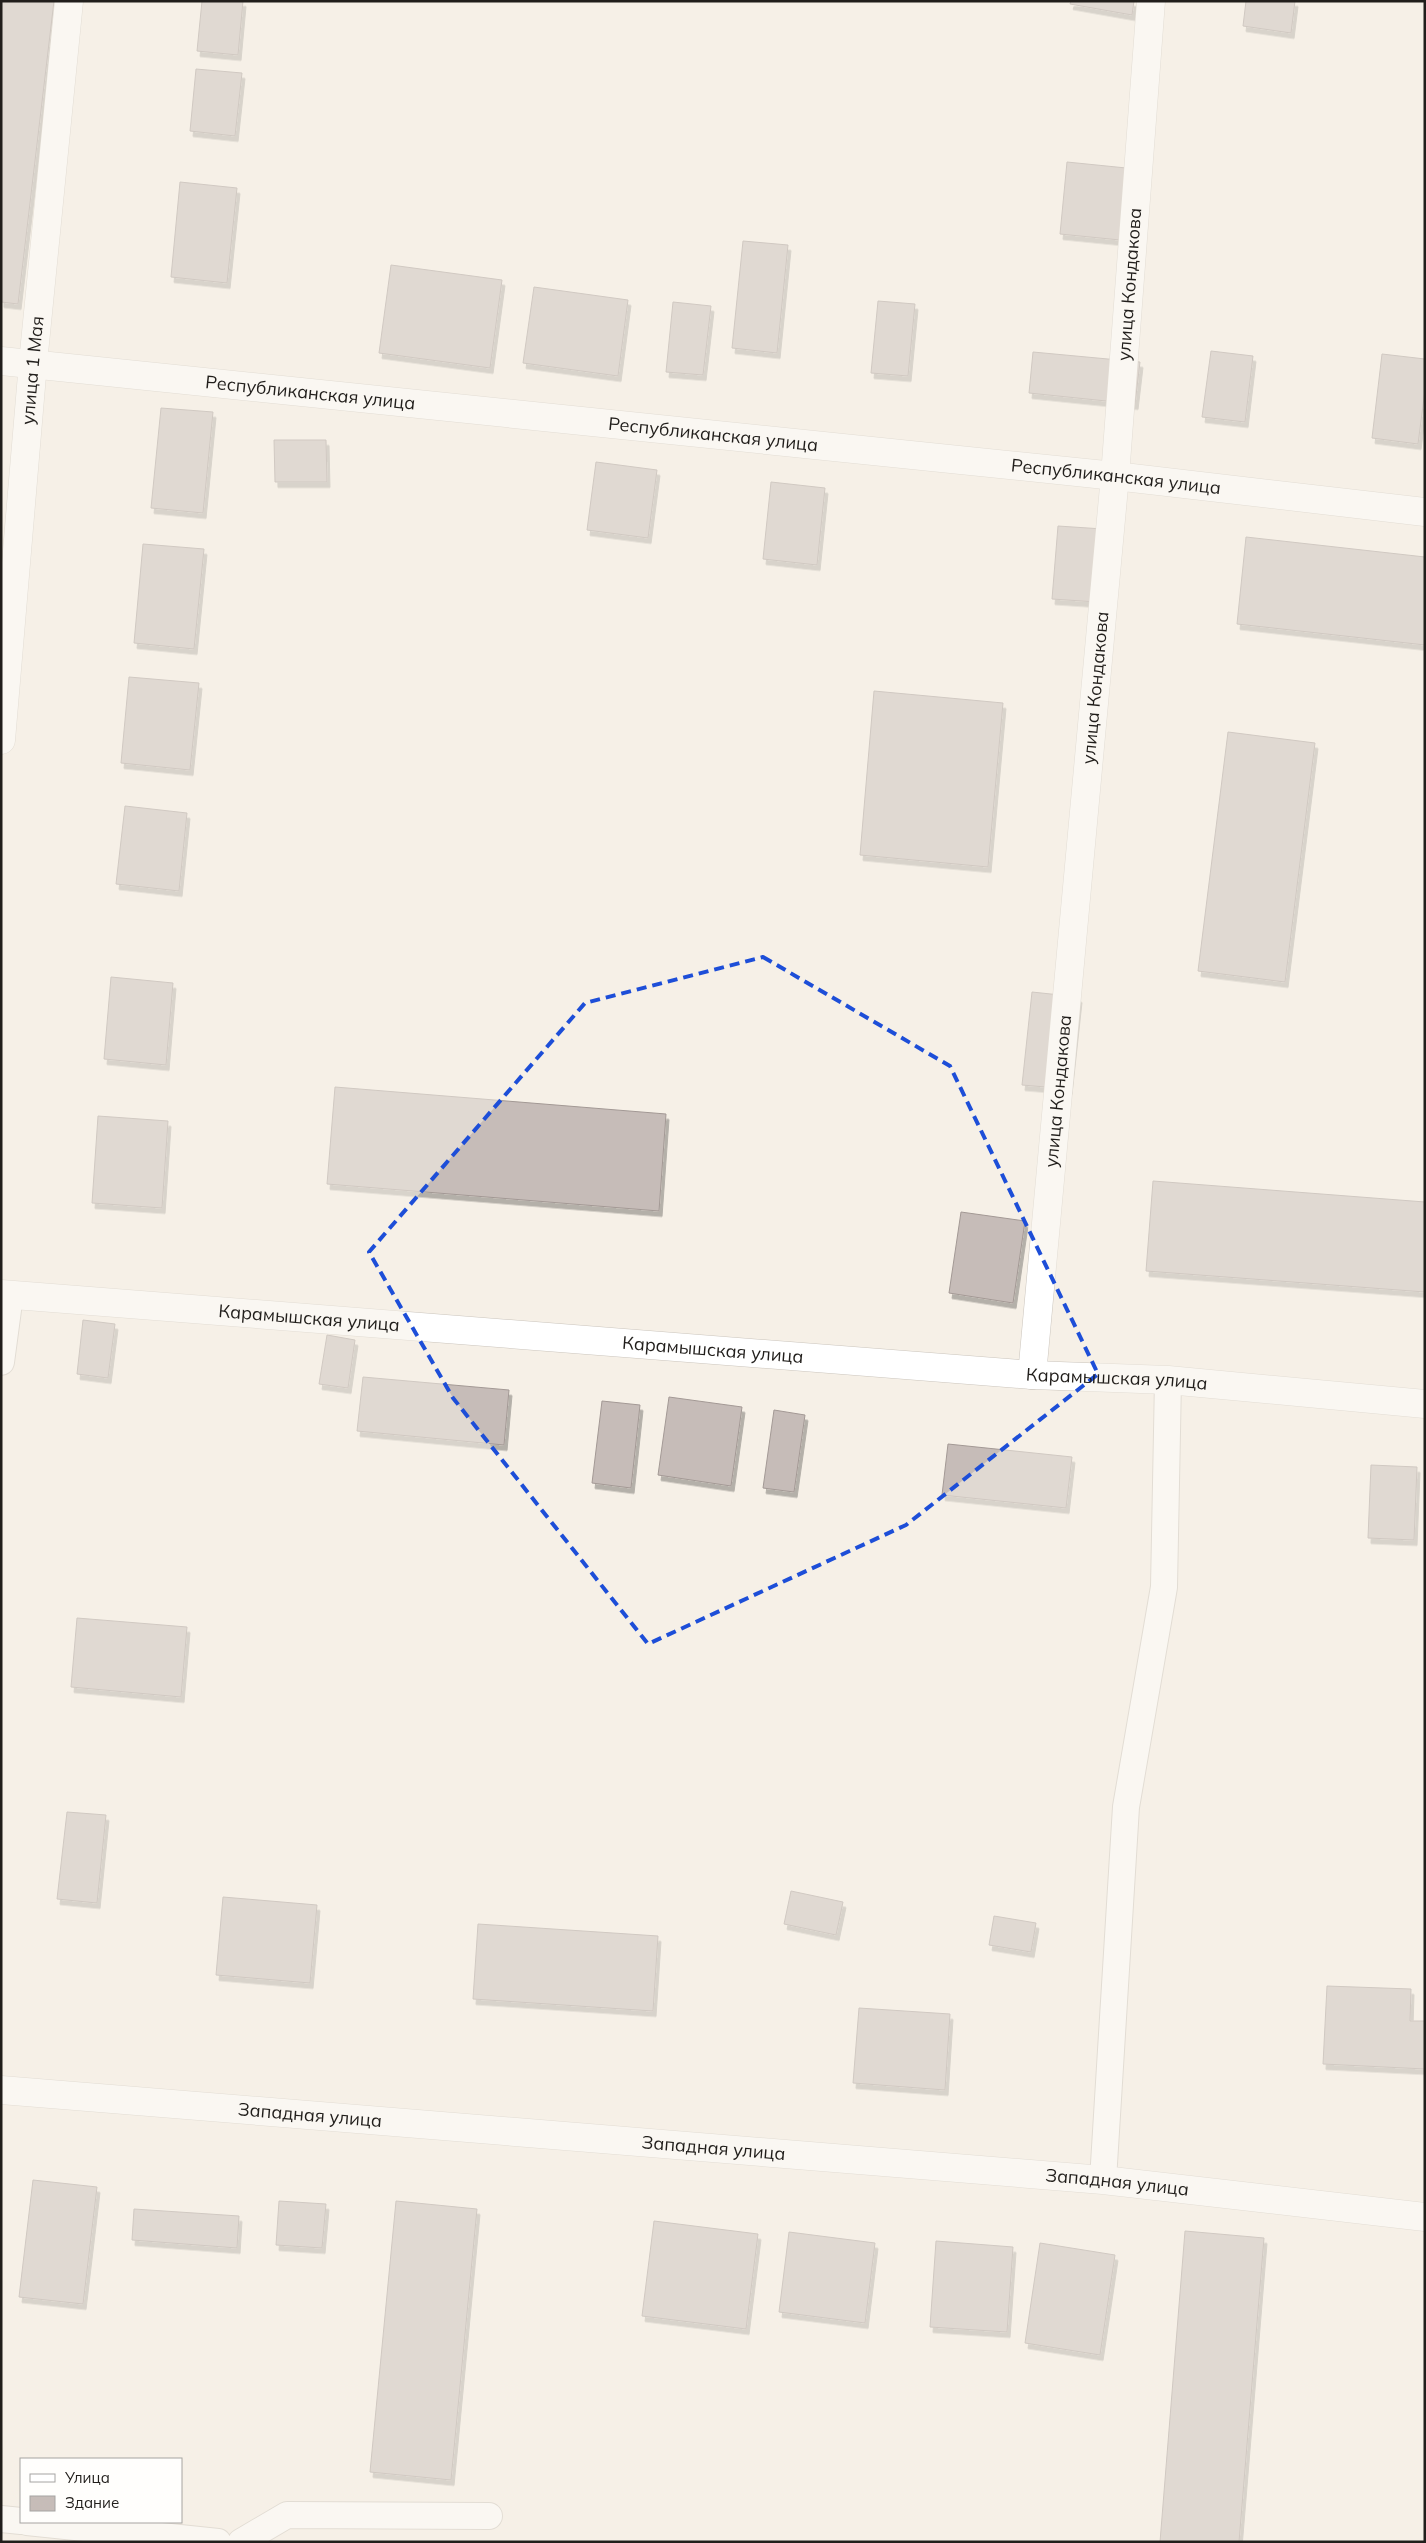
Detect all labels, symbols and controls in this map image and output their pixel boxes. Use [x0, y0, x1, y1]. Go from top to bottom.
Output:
street label: улица Кондакова [1112, 207, 1146, 362]
street label: улица 1 Мая [16, 315, 49, 426]
street label: Республиканская улица [204, 370, 416, 415]
street label: Республиканская улица [607, 412, 819, 456]
street label: Республиканская улица [1010, 453, 1222, 499]
street label: улица Кондакова [1076, 611, 1113, 765]
street label: улица Кондакова [1039, 1014, 1076, 1169]
street label: Карамышская улица [218, 1299, 401, 1336]
street label: Карамышская улица [621, 1331, 804, 1368]
street label: Карамышская улица [1025, 1363, 1209, 1395]
street label: Западная улица [237, 2097, 383, 2132]
street label: Западная улица [641, 2130, 786, 2165]
street label: Западная улица [1045, 2163, 1190, 2201]
legend [20, 2458, 182, 2523]
text: Улица [64, 2468, 110, 2487]
text: Здание [65, 2493, 119, 2512]

